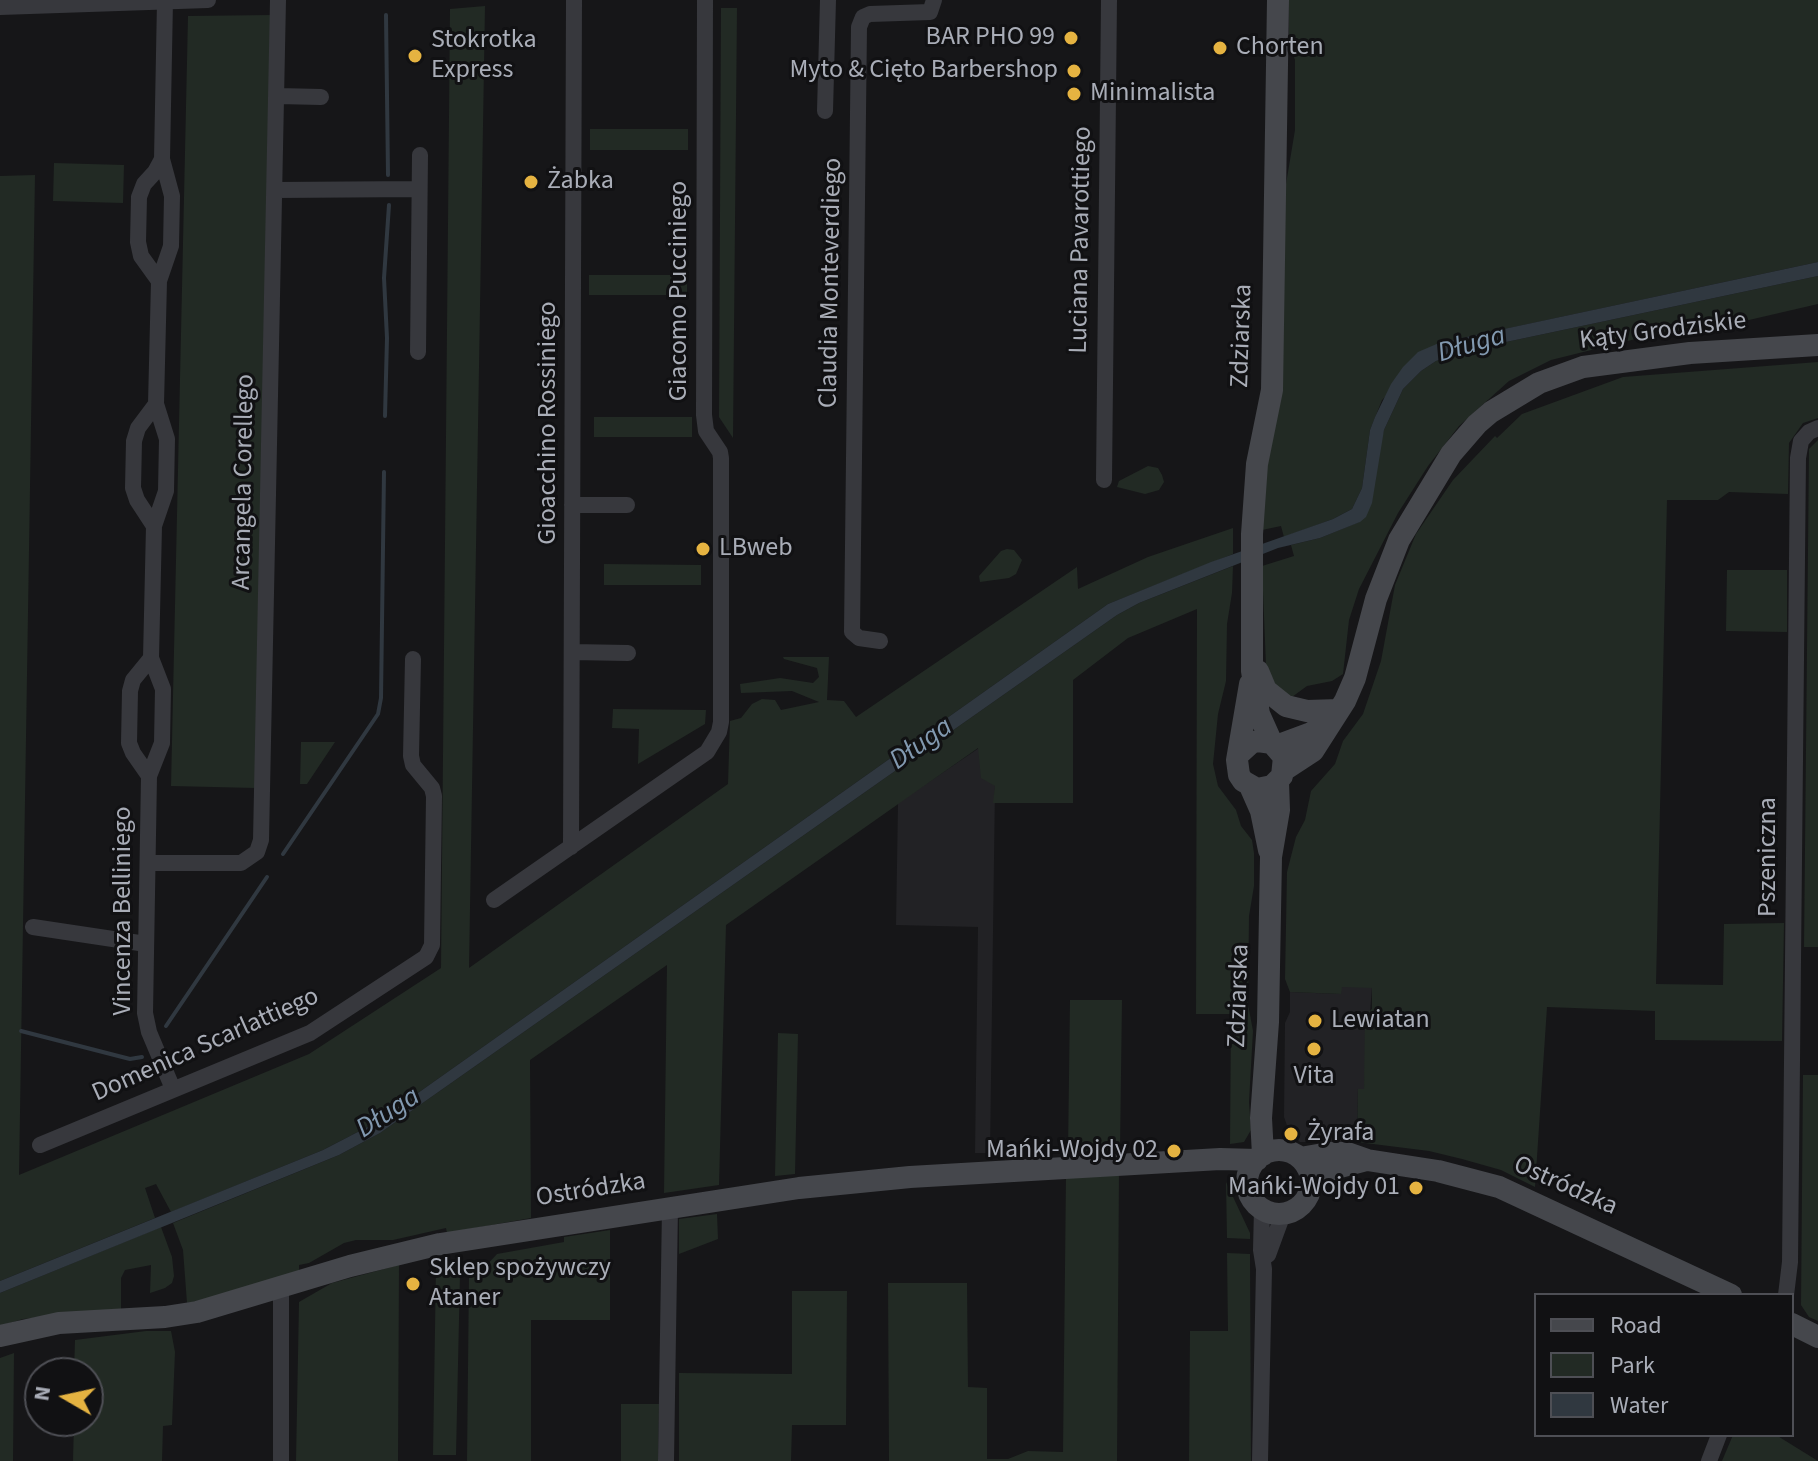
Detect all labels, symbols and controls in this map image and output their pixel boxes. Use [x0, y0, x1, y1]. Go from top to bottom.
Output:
place label: BAR PHO 99 [926, 22, 1055, 54]
place label: Stokrotka Express [431, 25, 537, 86]
marker: BAR PHO 99 [1062, 29, 1080, 47]
place label: Chorten [1236, 32, 1324, 64]
marker: Chorten [1211, 39, 1229, 57]
marker: Stokrotka Express [406, 47, 424, 65]
place label: Myto & Cięto Barbershop [789, 55, 1058, 87]
marker: Myto & Cięto Barbershop [1065, 62, 1083, 80]
place label: Minimalista [1090, 78, 1215, 110]
marker: Minimalista [1065, 85, 1083, 103]
street label: Luciana Pavarottiego [1064, 126, 1100, 354]
street label: Claudia Monteverdiego [814, 157, 850, 409]
place label: Żabka [547, 166, 614, 198]
marker: Żabka [522, 173, 540, 191]
street label: Giacomo Pucciniego [664, 181, 696, 401]
street label: Zdziarska [1226, 284, 1260, 388]
street label: Gioacchino Rossiniego [533, 301, 565, 545]
street label: Kąty Grodziskie [1578, 306, 1748, 358]
water label: Długa [1434, 320, 1510, 372]
street label: Arcangela Corellego [228, 374, 262, 590]
place label: LBweb [719, 533, 793, 565]
marker: LBweb [694, 540, 712, 558]
water label: Długa [884, 711, 960, 779]
street label: Pszeniczna [1753, 797, 1785, 917]
street label: Vincenza Belliniego [108, 806, 140, 1016]
street label: Zdziarska [1223, 944, 1257, 1048]
street label: Domenica Scarlattiego [88, 982, 324, 1110]
place label: Lewiatan [1331, 1005, 1430, 1037]
marker: Lewiatan [1306, 1012, 1324, 1030]
marker: Vita [1305, 1040, 1323, 1058]
place label: Vita [1293, 1061, 1335, 1093]
water label: Długa [351, 1081, 427, 1147]
place label: Żyrafa [1307, 1118, 1374, 1150]
marker: Żyrafa [1282, 1125, 1300, 1143]
place label: Mańki-Wojdy 02 [986, 1135, 1158, 1167]
marker: Mańki-Wojdy 02 [1165, 1142, 1183, 1160]
street label: Ostródzka [1508, 1150, 1622, 1224]
street label: Ostródzka [534, 1167, 648, 1215]
place label: Mańki-Wojdy 01 [1228, 1172, 1400, 1204]
marker: Mańki-Wojdy 01 [1407, 1179, 1425, 1197]
place label: Sklep spożywczy Ataner [429, 1253, 611, 1314]
marker: Sklep spożywczy Ataner [404, 1275, 422, 1293]
legend [1534, 1293, 1794, 1437]
text: Road [1610, 1308, 1662, 1343]
text: Park [1610, 1348, 1655, 1383]
north arrow [24, 1357, 104, 1437]
text: N [25, 1384, 59, 1403]
text: Water [1610, 1388, 1668, 1423]

